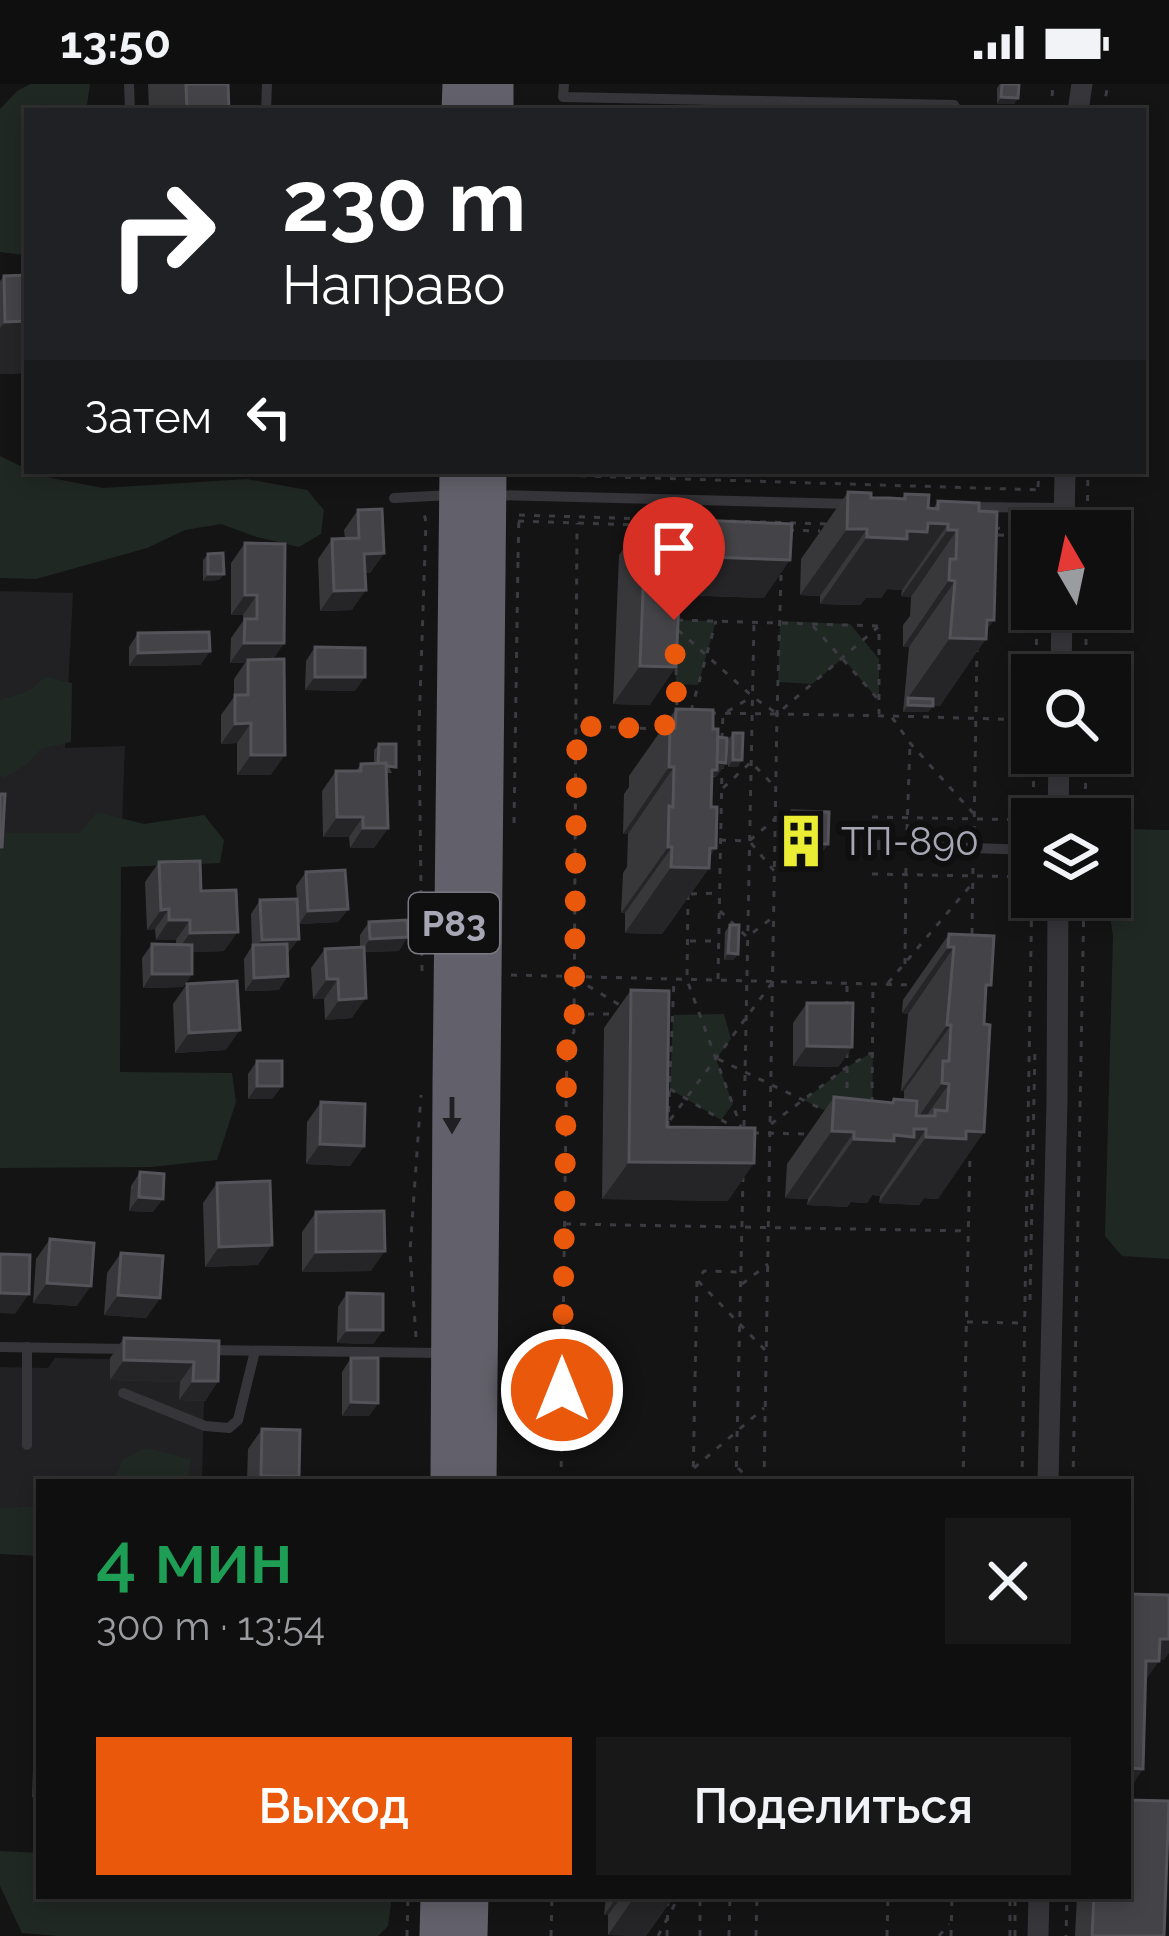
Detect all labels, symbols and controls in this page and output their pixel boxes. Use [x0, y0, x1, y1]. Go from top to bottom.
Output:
text: 13:50 [60, 16, 171, 69]
text: 230 m [282, 152, 526, 251]
icon: right [84, 156, 240, 312]
text: Направо [282, 253, 505, 317]
icon: left [236, 384, 302, 450]
text: Затем [84, 391, 212, 444]
pin [623, 497, 725, 620]
north arrow [1011, 510, 1131, 630]
map controls [1011, 510, 1131, 918]
icon: arrive [641, 515, 707, 581]
button: search [1011, 654, 1131, 774]
button: layers [1011, 798, 1131, 918]
building icon: ТП-890 [772, 812, 830, 870]
place label: ТП-890 [841, 818, 979, 864]
road number: Р83 [409, 893, 499, 953]
one-way arrow [442, 1097, 461, 1135]
position arrow [499, 1327, 625, 1453]
text: 4 мин [96, 1515, 293, 1600]
button: close [945, 1518, 1071, 1644]
text: 300 m · 13:54 [96, 1603, 325, 1649]
button: Выход [96, 1737, 572, 1875]
button: Поделиться [596, 1737, 1071, 1875]

